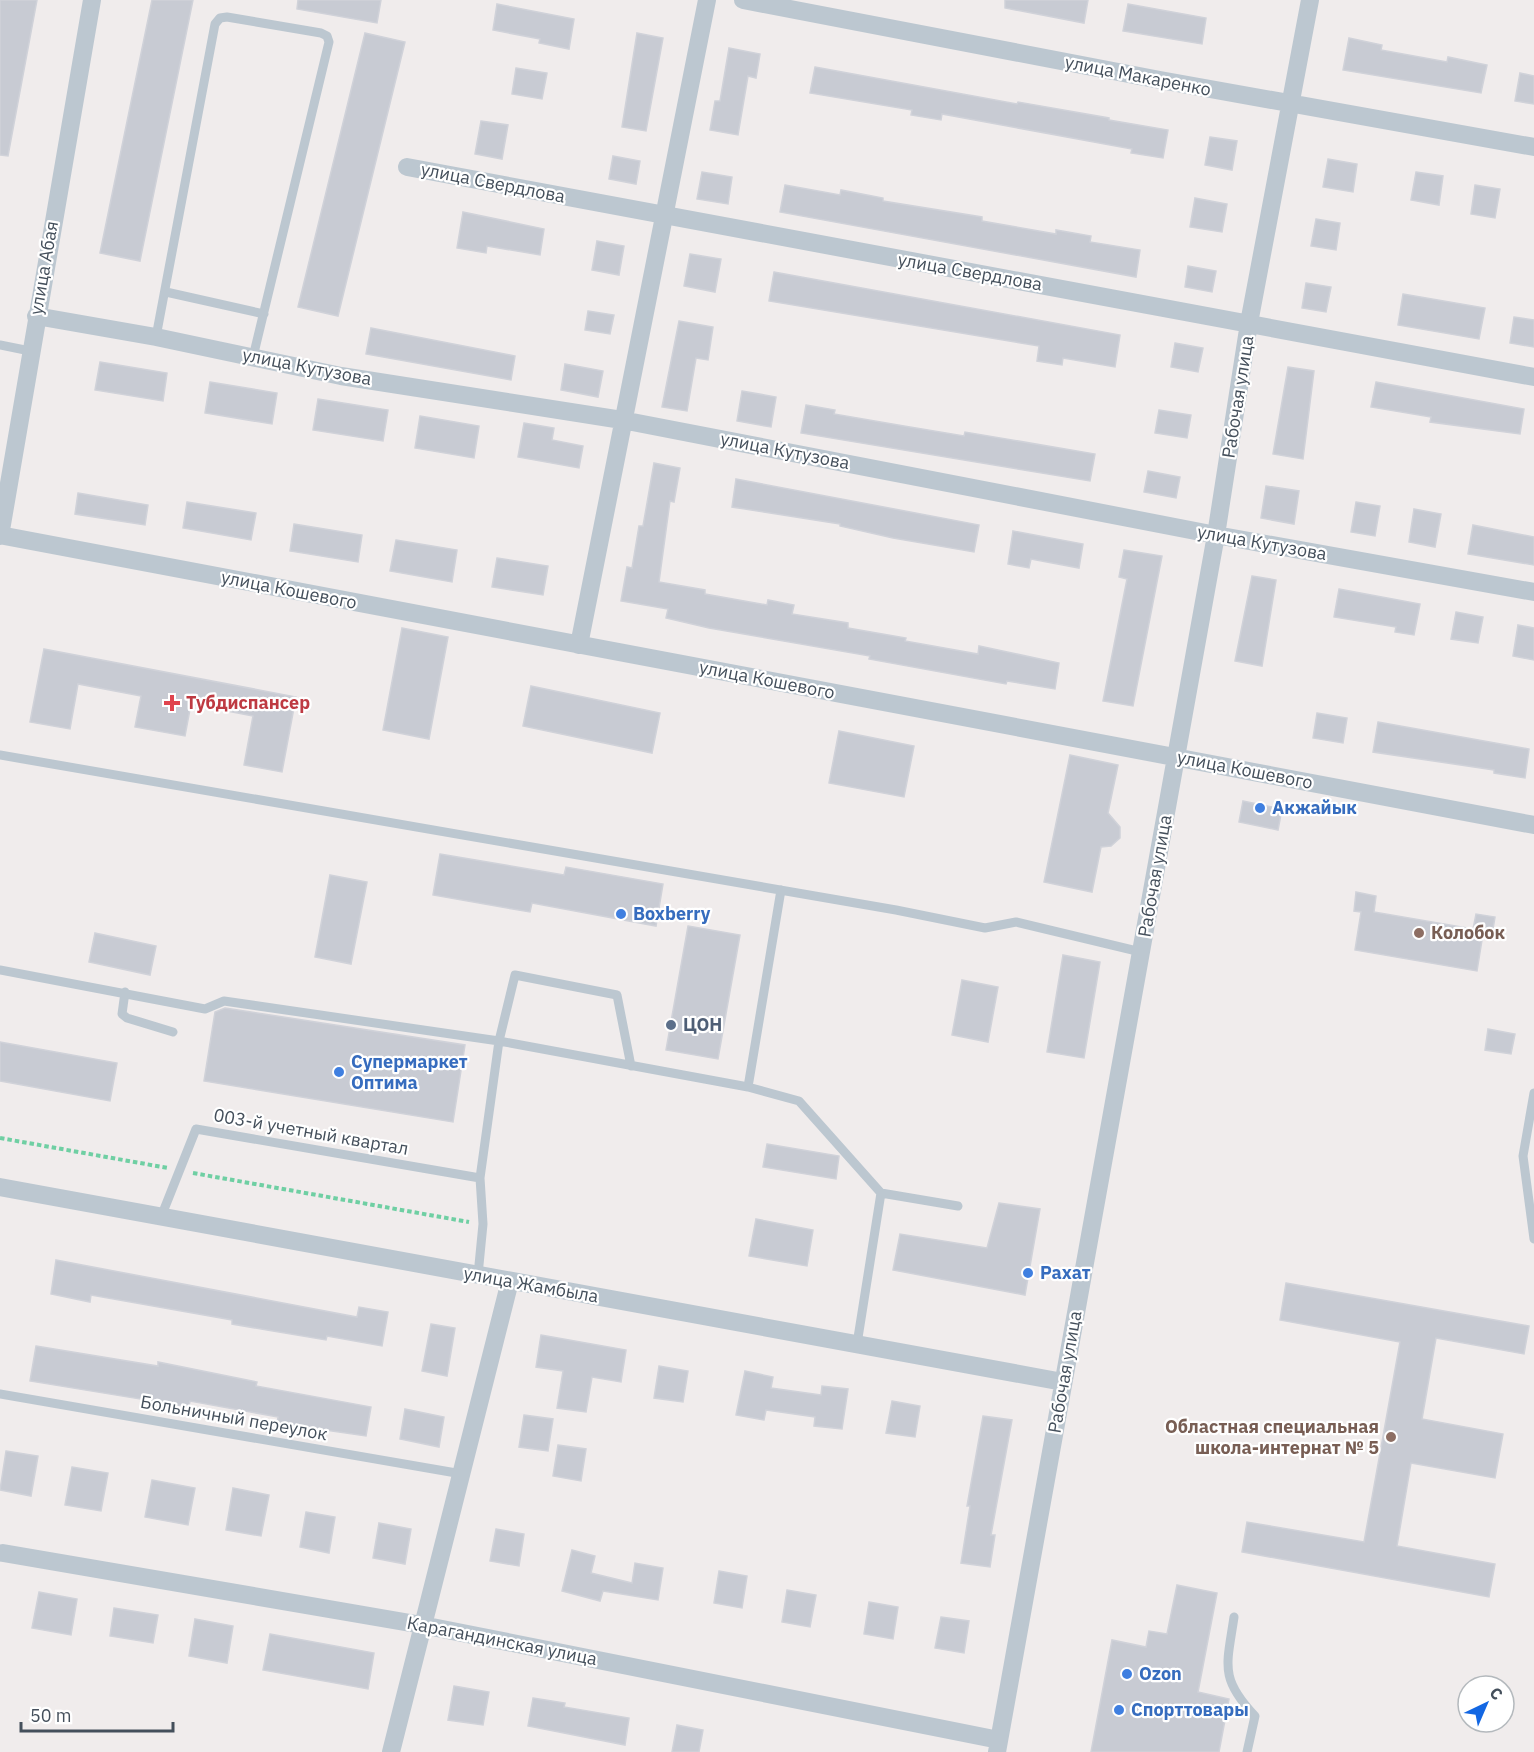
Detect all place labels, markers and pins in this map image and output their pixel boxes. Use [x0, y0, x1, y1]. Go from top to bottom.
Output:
place label: Тубдиспансер [186, 691, 310, 714]
marker: Тубдиспансер [163, 694, 181, 712]
place label: Акжайык [1272, 796, 1357, 819]
marker: Акжайык [1253, 801, 1267, 815]
place label: Boxberry [633, 902, 711, 925]
marker: Boxberry [614, 907, 628, 921]
place label: Колобок [1431, 921, 1505, 944]
marker: Колобок [1412, 926, 1426, 940]
place label: ЦОН [683, 1013, 722, 1036]
marker: ЦОН [664, 1018, 678, 1032]
place label: Супермаркет Оптима [351, 1050, 468, 1094]
marker: Супермаркет Оптима [332, 1065, 346, 1079]
place label: Рахат [1040, 1261, 1091, 1284]
marker: Рахат [1021, 1266, 1035, 1280]
place label: Областная специальная школа-интернат № 5 [1165, 1415, 1379, 1459]
marker: Областная специальная школа-интернат № 5 [1384, 1430, 1398, 1444]
place label: Ozon [1139, 1662, 1182, 1685]
marker: Ozon [1120, 1667, 1134, 1681]
place label: Спорттовары [1131, 1698, 1249, 1721]
marker: Спорттовары [1112, 1703, 1126, 1717]

